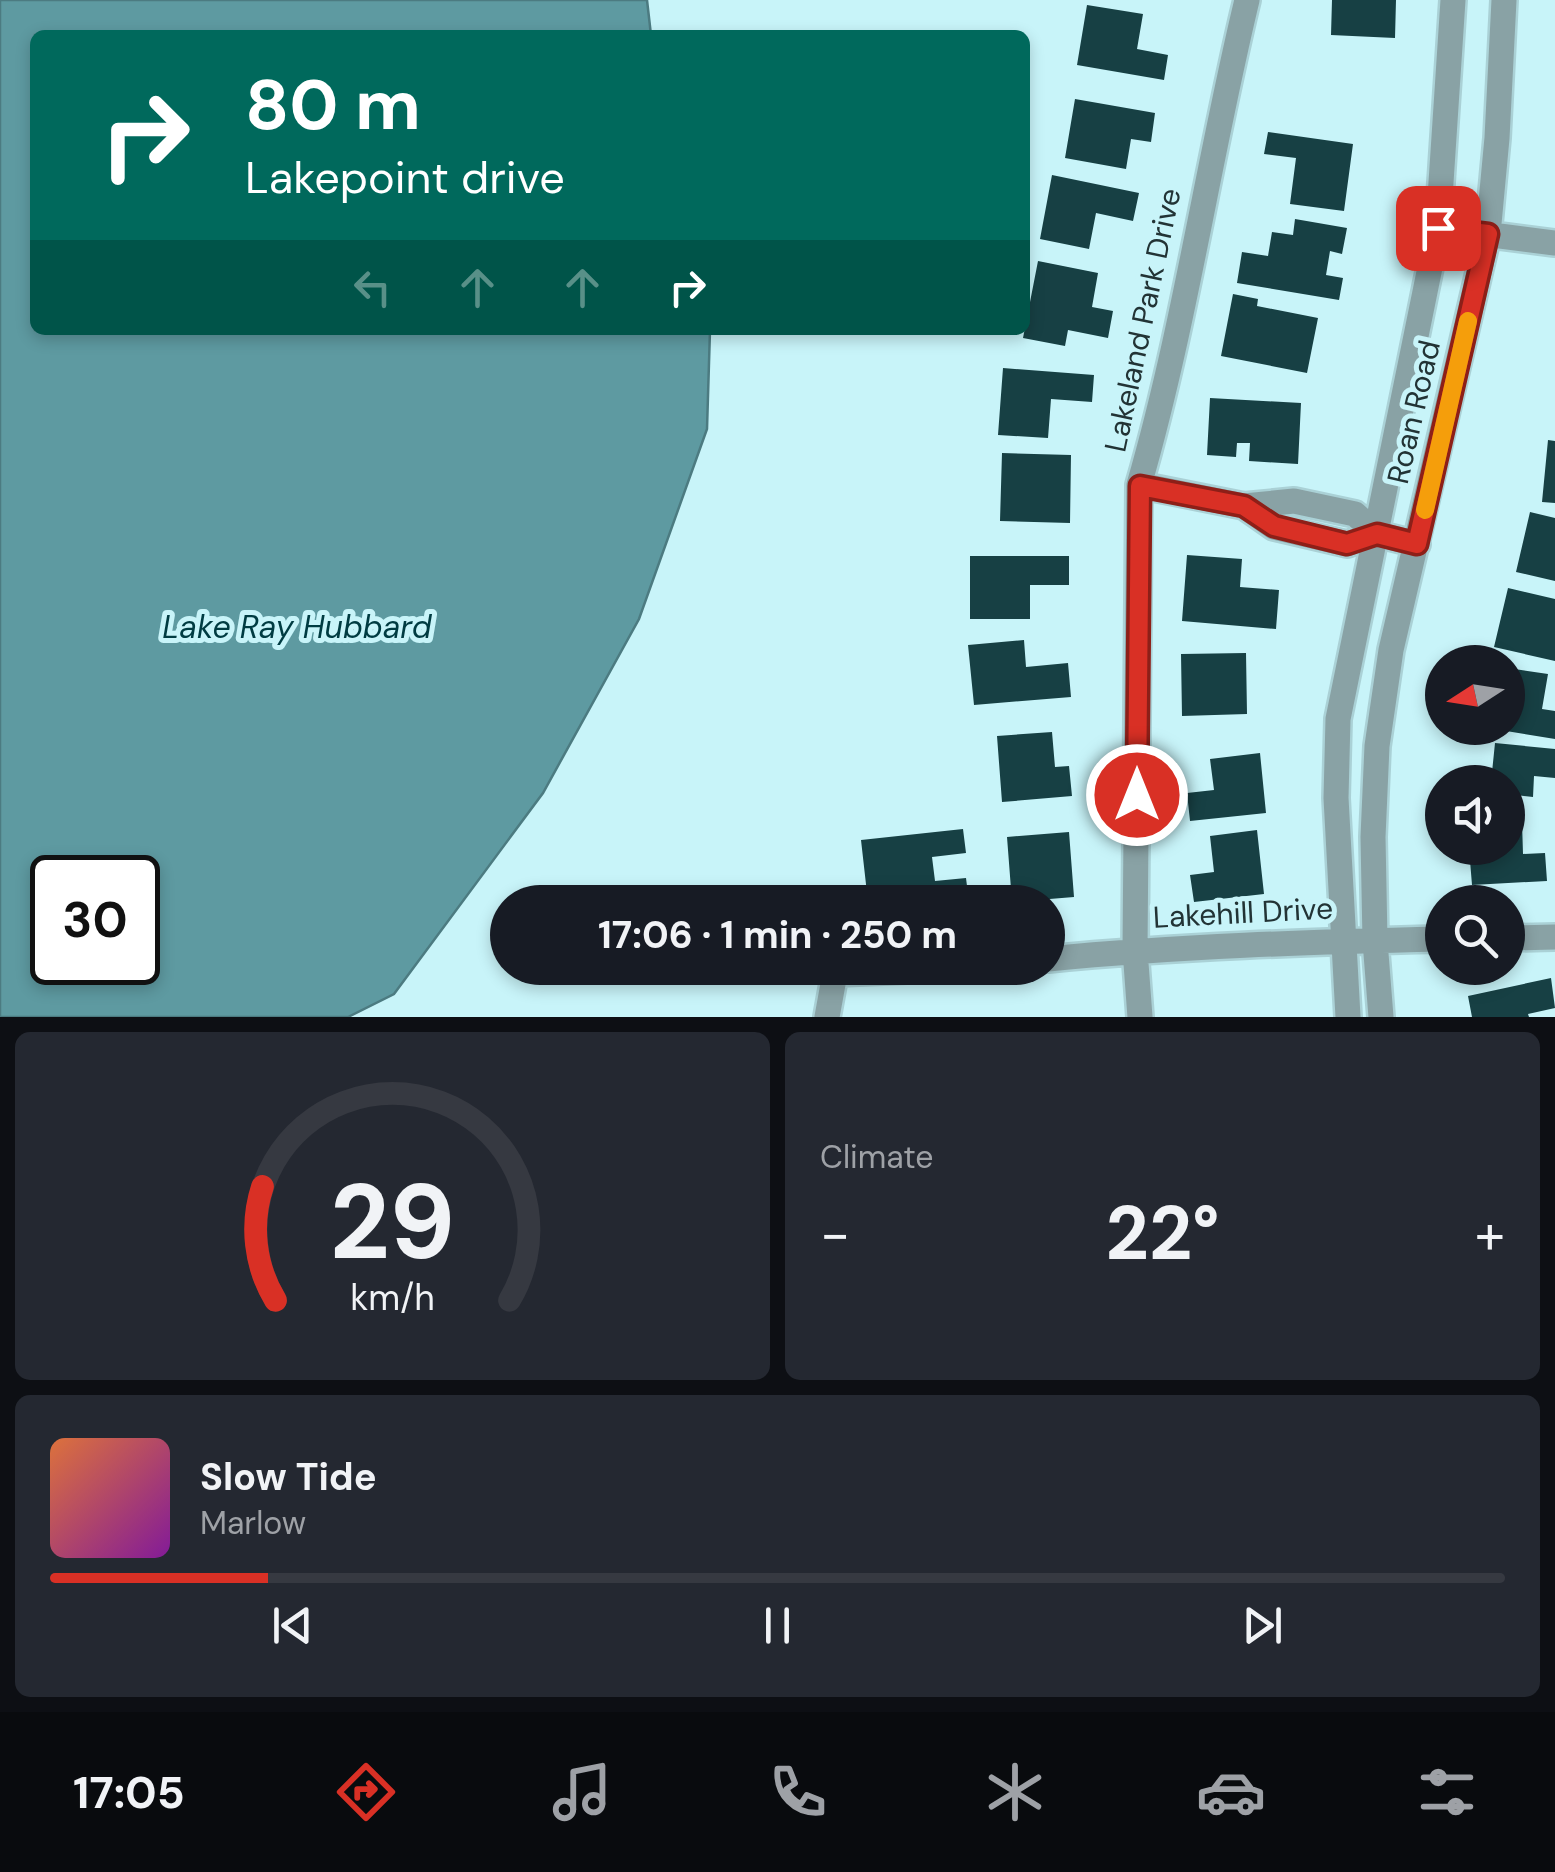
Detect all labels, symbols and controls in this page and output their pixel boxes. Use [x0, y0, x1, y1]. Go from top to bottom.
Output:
text: 80 m [245, 60, 421, 151]
icon: right [80, 70, 210, 200]
text: Lakepoint drive [245, 148, 565, 207]
street label: Lakeland Park Drive [1096, 185, 1189, 455]
pin [1396, 186, 1481, 271]
icon: arrive [1411, 201, 1466, 256]
icon: left [345, 260, 400, 315]
icon: ahead [450, 260, 505, 315]
icon: ahead [555, 260, 610, 315]
icon: right [660, 260, 715, 315]
street label: Roan Road [1378, 336, 1449, 487]
water label: Lake Ray Hubbard [162, 606, 433, 648]
north arrow [1425, 645, 1525, 745]
map controls [1425, 645, 1525, 985]
position arrow [1085, 743, 1189, 847]
button: sound [1425, 765, 1525, 865]
speed limit sign: 30 [30, 855, 160, 985]
button: search [1425, 885, 1525, 985]
street label: Lakehill Drive [1152, 888, 1334, 937]
text: 17:06 · 1 min · 250 m [598, 910, 957, 960]
text: Climate [820, 1136, 934, 1178]
text: 29 [330, 1155, 455, 1290]
text: 22° [1106, 1185, 1219, 1282]
text: − [820, 1198, 850, 1270]
text: + [1475, 1198, 1505, 1270]
text: km/h [350, 1275, 435, 1321]
text: Slow Tide [200, 1452, 377, 1502]
text: Marlow [200, 1502, 306, 1544]
icon: previous [265, 1598, 320, 1653]
icon: pause [750, 1598, 805, 1653]
icon: next [1235, 1598, 1290, 1653]
icon: directions [331, 1757, 401, 1827]
icon: music [547, 1757, 617, 1827]
icon: phone [763, 1757, 833, 1827]
icon: climate [980, 1757, 1050, 1827]
icon: car [1196, 1757, 1266, 1827]
icon: filters [1412, 1757, 1482, 1827]
text: 17:05 [73, 1763, 185, 1822]

